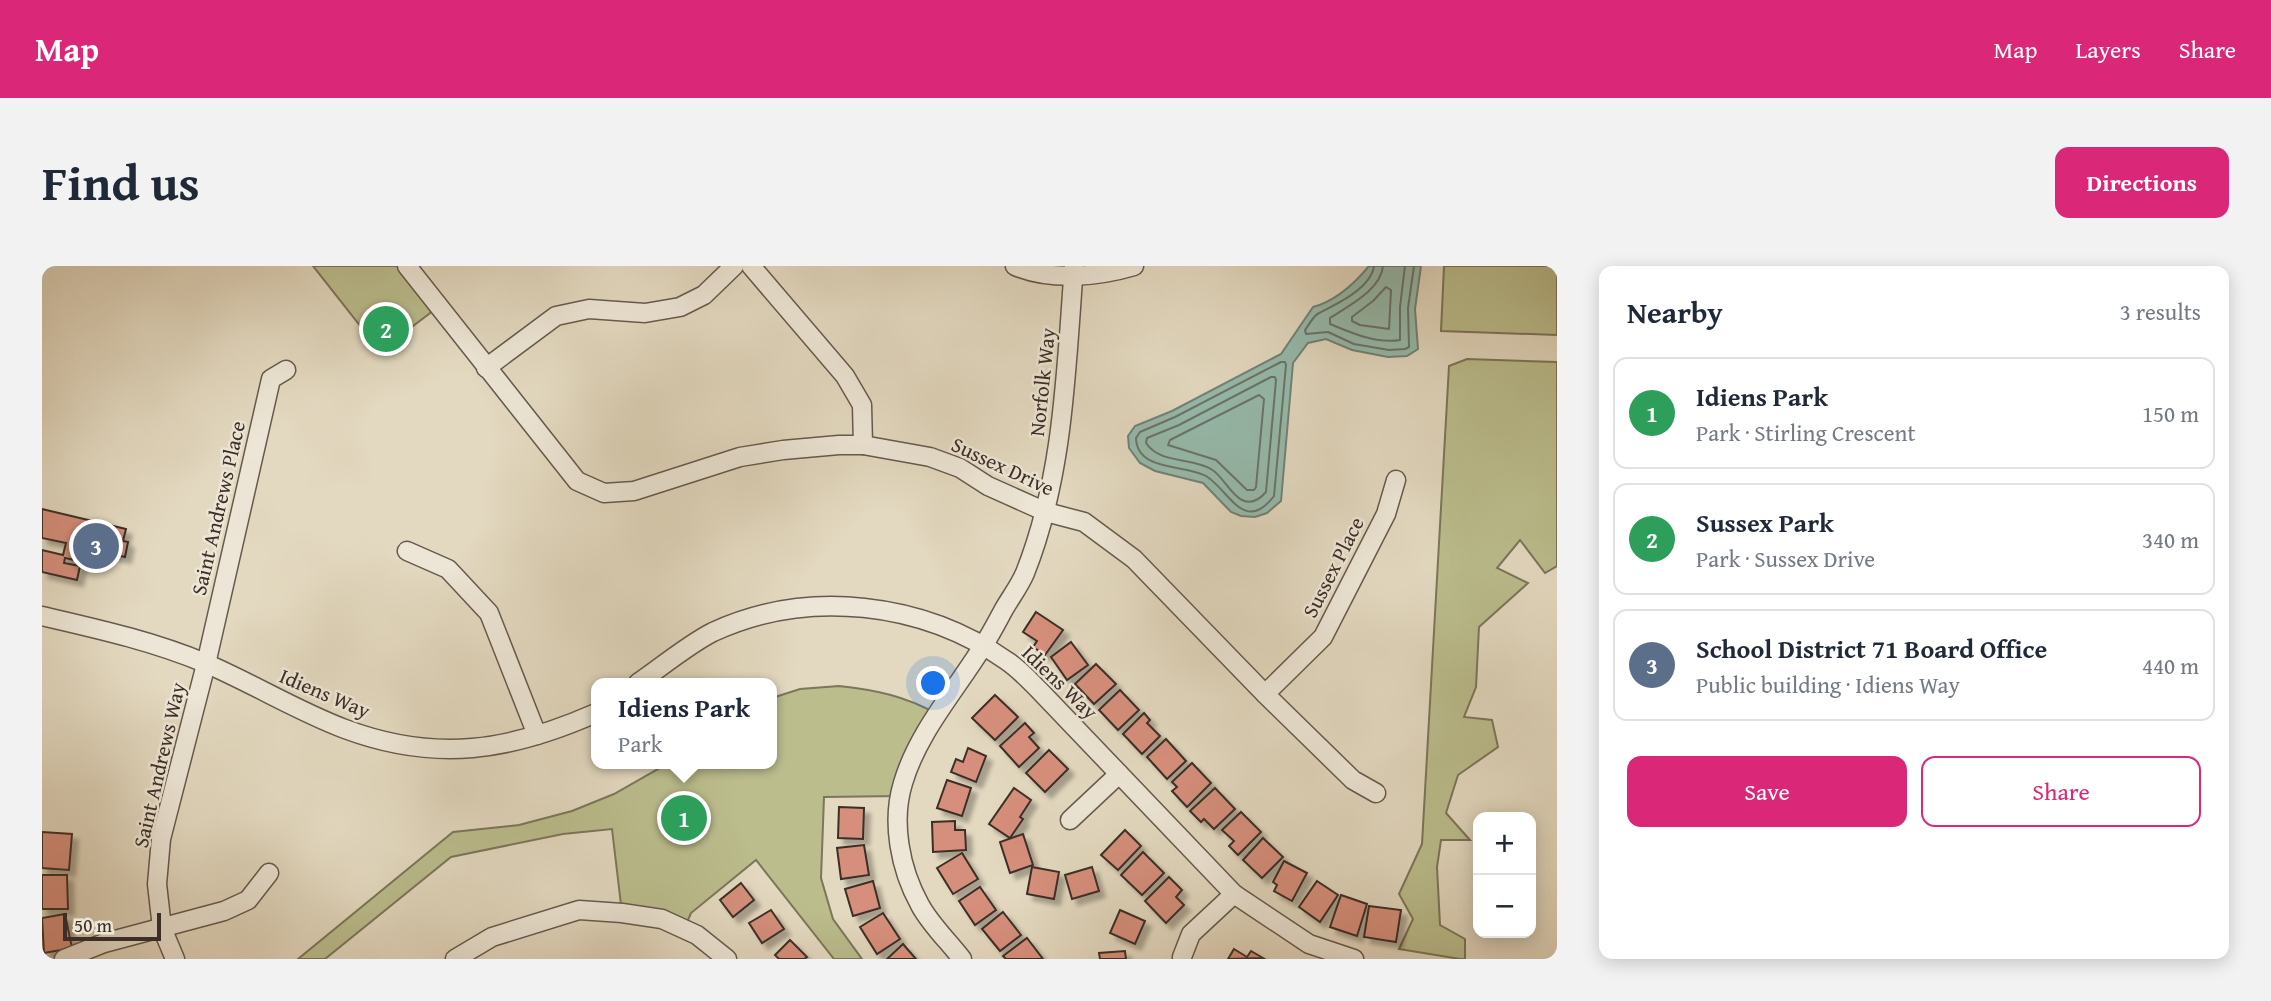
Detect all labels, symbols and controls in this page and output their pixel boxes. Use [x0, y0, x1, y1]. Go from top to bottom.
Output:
text: Map [35, 25, 99, 73]
text: Map [1994, 32, 2037, 67]
text: Layers [2075, 32, 2141, 67]
text: Share [2179, 32, 2236, 67]
text: Find us [42, 146, 200, 218]
button: Directions [2055, 147, 2229, 218]
text: Nearby [1627, 290, 1723, 334]
text: 3 results [2120, 295, 2201, 328]
pin: 2 [363, 303, 409, 355]
street label: Norfolk Way [1021, 326, 1063, 438]
text: Idiens Park [1696, 377, 1828, 416]
text: 1 [1646, 397, 1658, 430]
text: 150 m [2142, 397, 2199, 430]
text: Park · Stirling Crescent [1696, 416, 1916, 449]
street label: Saint Andrews Place [183, 418, 253, 598]
street label: Sussex Drive [946, 429, 1060, 503]
text: Sussex Park [1696, 503, 1834, 542]
street label: Sussex Place [1294, 511, 1372, 623]
pin: 3 [73, 520, 119, 572]
text: 2 [1646, 523, 1658, 556]
text: 340 m [2142, 523, 2199, 556]
text: Park · Sussex Drive [1696, 542, 1875, 575]
text: School District 71 Board Office [1696, 629, 2047, 668]
street label: Idiens Way [1015, 638, 1106, 727]
text: 3 [1646, 649, 1658, 682]
text: 440 m [2142, 649, 2199, 682]
street label: Idiens Way [275, 660, 376, 726]
your location [916, 666, 950, 700]
text: Public building · Idiens Way [1696, 668, 1960, 701]
popup [591, 678, 777, 769]
street label: Saint Andrews Way [125, 679, 193, 851]
text: Idiens Park [618, 688, 750, 727]
text: Park [618, 727, 662, 760]
button: Save [1627, 756, 1907, 827]
button: Share [1921, 756, 2201, 827]
pin: 1 [661, 792, 707, 844]
map controls [1473, 812, 1536, 938]
button: + [1473, 812, 1536, 875]
button: − [1473, 875, 1536, 938]
scale bar [63, 910, 161, 942]
text: 50 m [74, 911, 112, 939]

